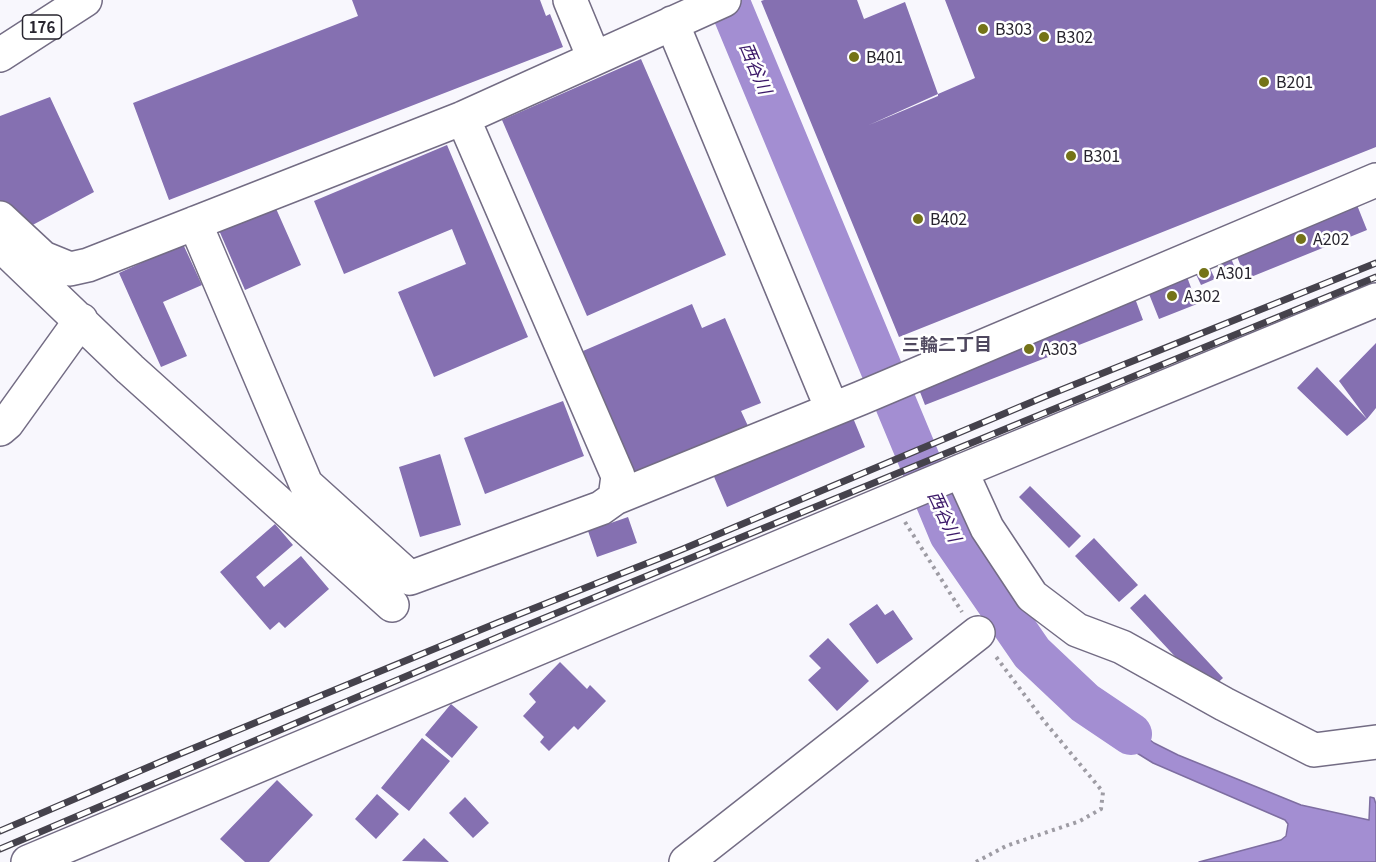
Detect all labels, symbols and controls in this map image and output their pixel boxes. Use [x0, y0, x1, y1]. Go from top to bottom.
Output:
road number: 176 [22, 15, 62, 39]
place label: B303 [995, 19, 1032, 39]
marker: B303 [976, 22, 990, 36]
place label: B302 [1056, 27, 1093, 47]
marker: B302 [1037, 30, 1051, 44]
water label: 西谷川 [736, 39, 776, 97]
place label: B401 [866, 47, 903, 67]
marker: B401 [847, 50, 861, 64]
place label: B201 [1276, 72, 1313, 92]
marker: B201 [1257, 75, 1271, 89]
place label: B301 [1083, 146, 1120, 166]
marker: B301 [1064, 149, 1078, 163]
place label: B402 [930, 209, 967, 229]
marker: B402 [911, 212, 925, 226]
place label: A202 [1313, 229, 1349, 249]
marker: A202 [1294, 232, 1308, 246]
place label: A301 [1216, 263, 1252, 283]
marker: A301 [1197, 266, 1211, 280]
place label: A302 [1184, 286, 1220, 306]
marker: A302 [1165, 289, 1179, 303]
district label: 三輪二丁目 [902, 333, 992, 355]
place label: A303 [1041, 339, 1077, 359]
marker: A303 [1022, 342, 1036, 356]
water label: 西谷川 [924, 487, 966, 545]

